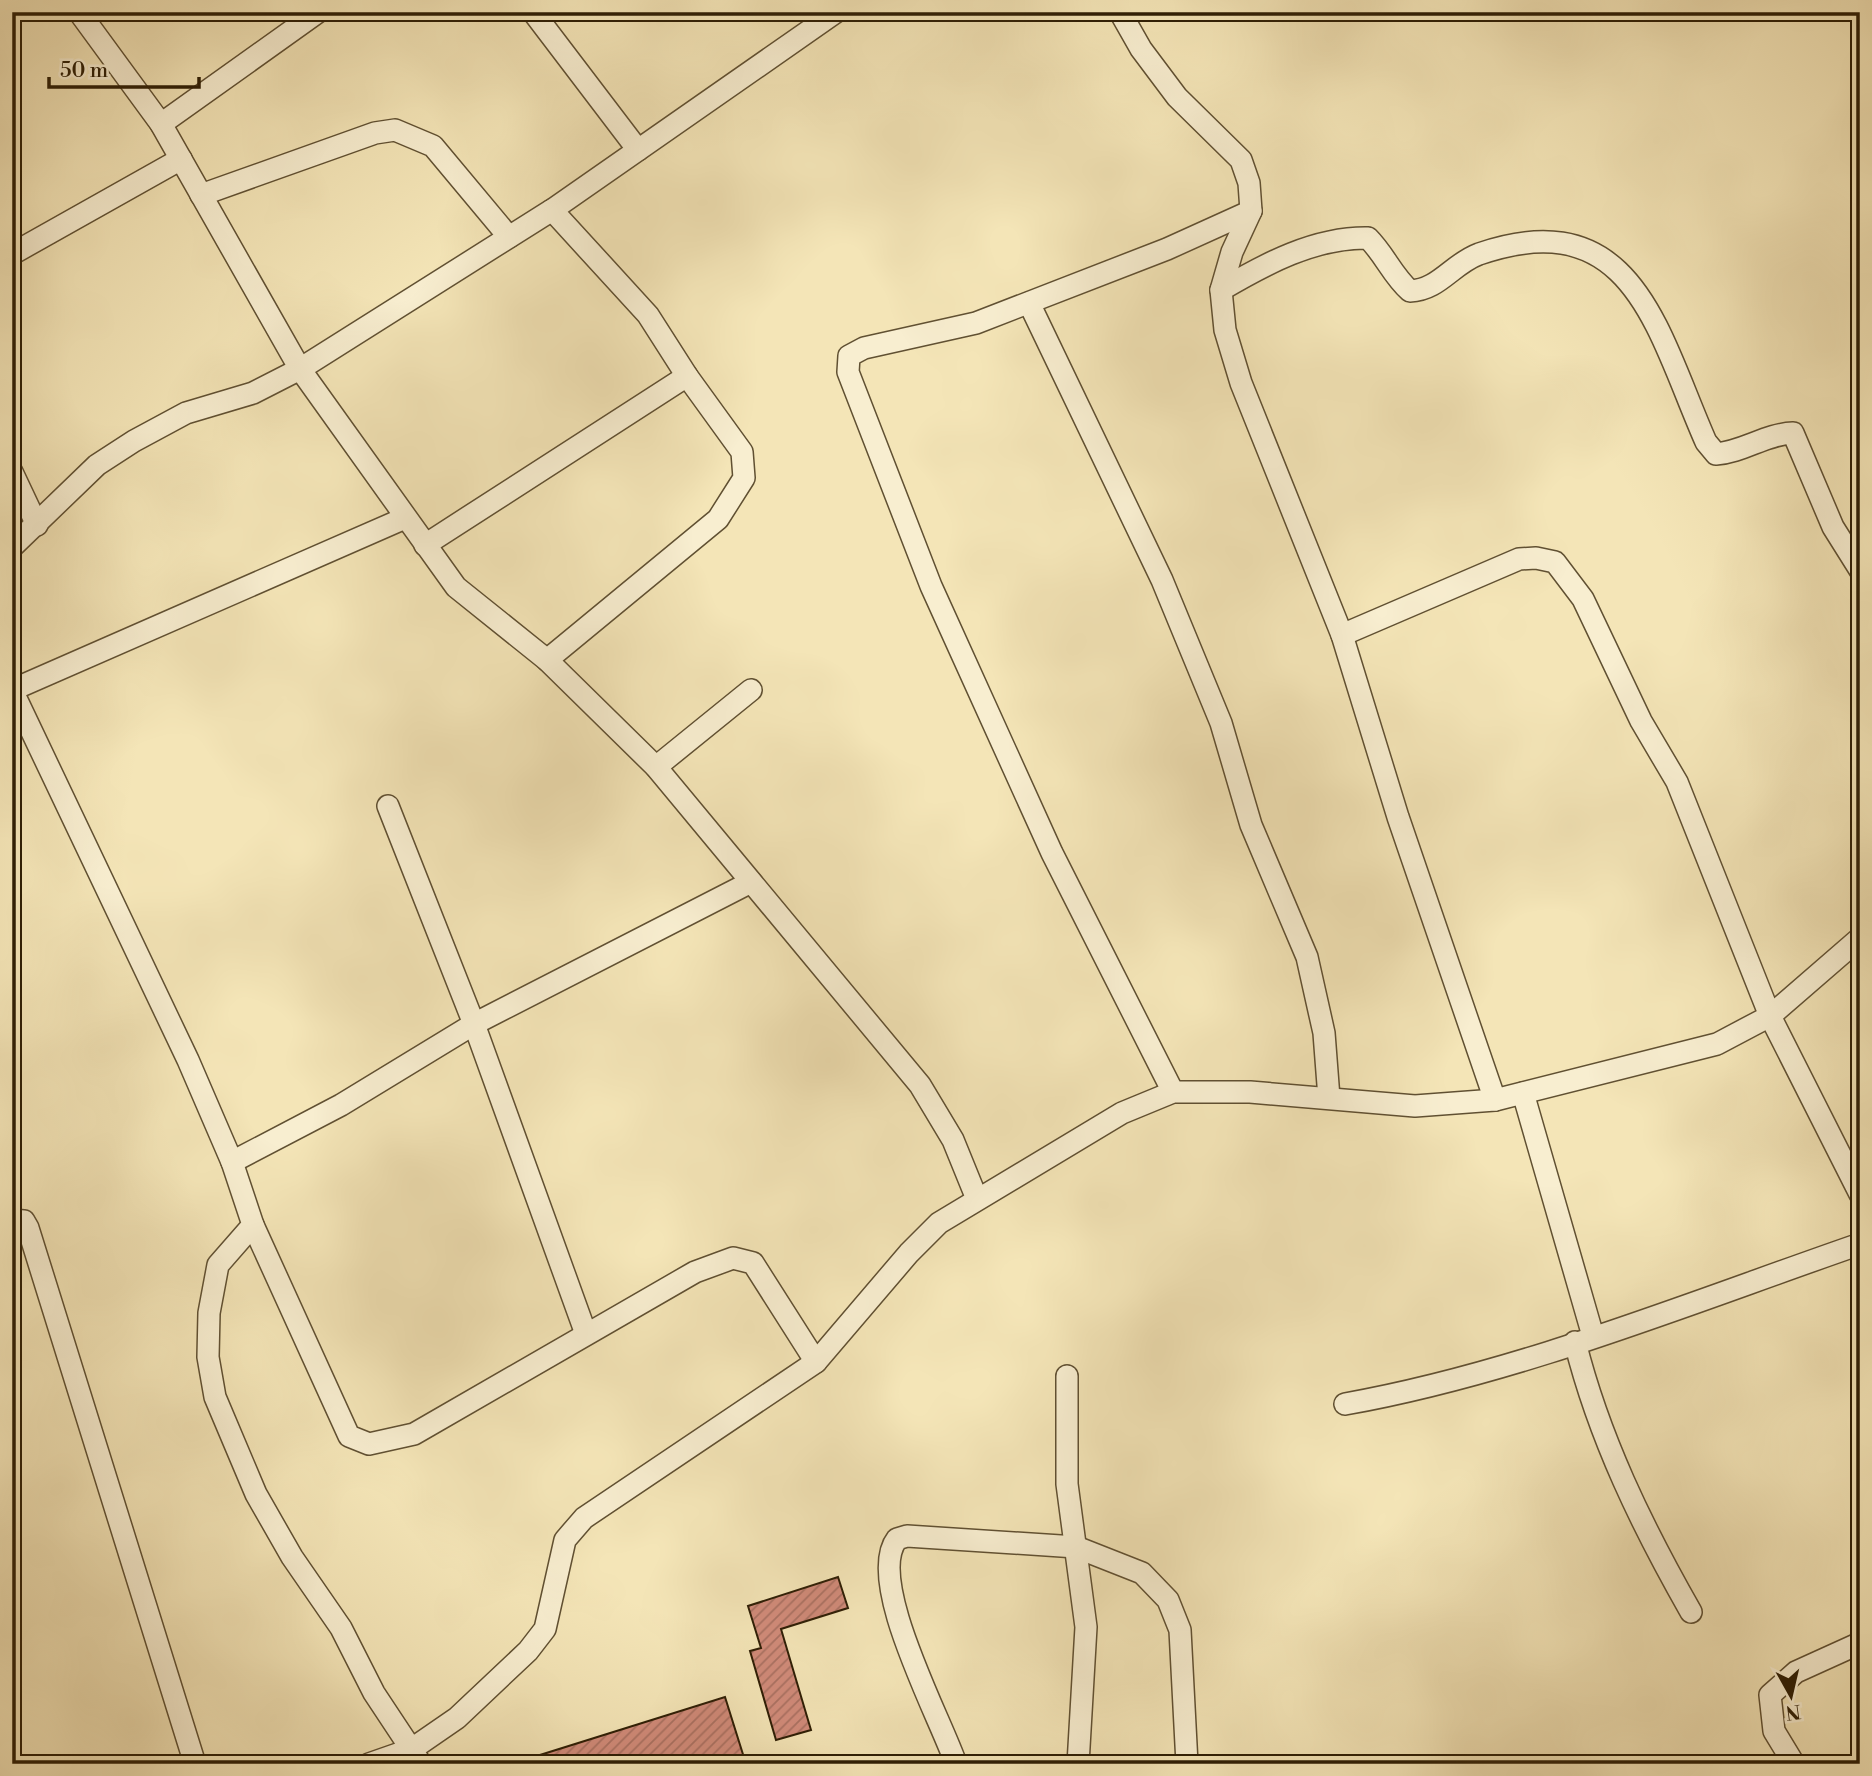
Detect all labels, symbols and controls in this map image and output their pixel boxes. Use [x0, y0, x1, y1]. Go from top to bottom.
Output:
scale bar [49, 46, 200, 90]
text: 50 m [60, 58, 108, 84]
north arrow [1756, 1660, 1826, 1730]
text: N [1784, 1699, 1802, 1725]

